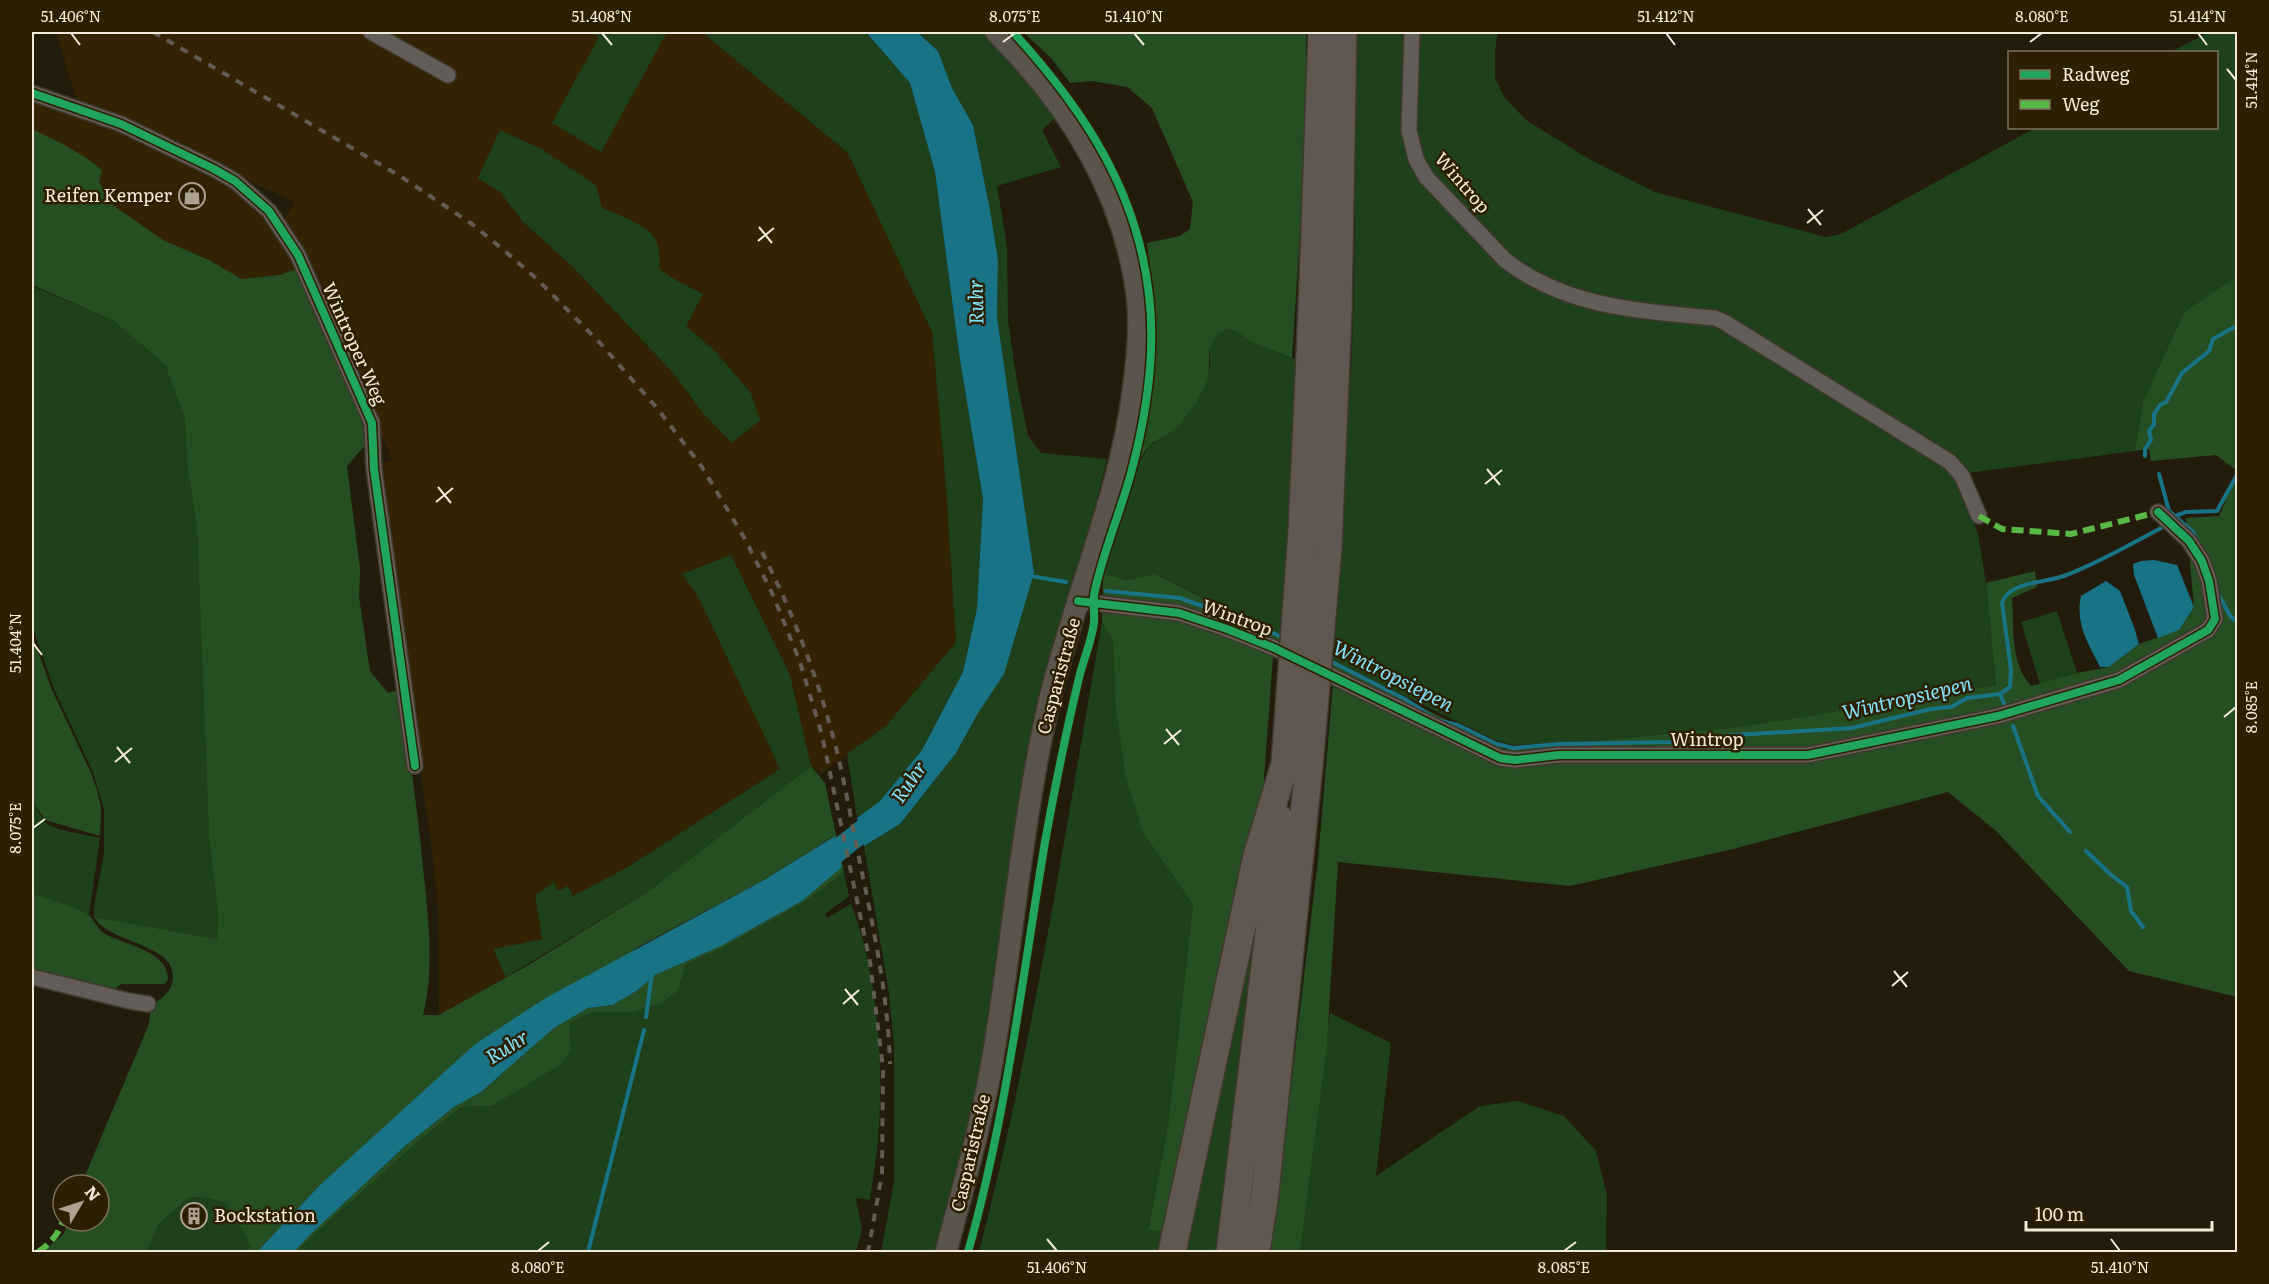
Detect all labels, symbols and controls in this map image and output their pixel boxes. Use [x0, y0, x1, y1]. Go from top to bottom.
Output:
text: 51.406°N [41, 4, 101, 27]
text: 51.408°N [572, 4, 632, 27]
text: 8.075°E [989, 4, 1041, 27]
text: 51.410°N [1105, 4, 1163, 27]
text: 51.412°N [1637, 4, 1695, 27]
text: 8.080°E [2015, 4, 2069, 27]
text: 51.414°N [2169, 4, 2227, 27]
legend [2008, 51, 2218, 129]
text: 51.414°N [2239, 51, 2262, 109]
text: Radweg [2062, 60, 2131, 87]
text: Weg [2062, 90, 2100, 117]
street label: Wintrop [1429, 145, 1497, 219]
place label: Reifen Kemper [44, 181, 172, 208]
shop icon: Reifen Kemper [177, 181, 207, 211]
street label: Wintroper Weg [316, 278, 395, 410]
water label: Ruhr [959, 279, 989, 325]
street label: Wintrop [1198, 591, 1277, 642]
text: 51.404°N [3, 613, 26, 673]
street label: Casparistraße [1029, 614, 1086, 737]
water label: Wintropsiepen [1328, 631, 1460, 718]
water label: Wintropsiepen [1839, 667, 1975, 726]
text: 8.085°E [2239, 681, 2262, 733]
street label: Wintrop [1670, 725, 1744, 752]
water label: Ruhr [882, 754, 933, 808]
text: 8.075°E [3, 802, 26, 854]
water label: Ruhr [479, 1021, 533, 1070]
street label: Casparistraße [943, 1091, 996, 1214]
north arrow [51, 1173, 111, 1233]
text: N [80, 1180, 107, 1206]
scale bar [2026, 1194, 2212, 1232]
text: 100 m [2035, 1200, 2084, 1227]
building icon: Bockstation [179, 1201, 209, 1231]
place label: Bockstation [214, 1201, 316, 1228]
text: 8.080°E [511, 1255, 565, 1278]
text: 51.406°N [1027, 1255, 1087, 1278]
text: 8.085°E [1538, 1255, 1590, 1278]
text: 51.410°N [2091, 1255, 2149, 1278]

